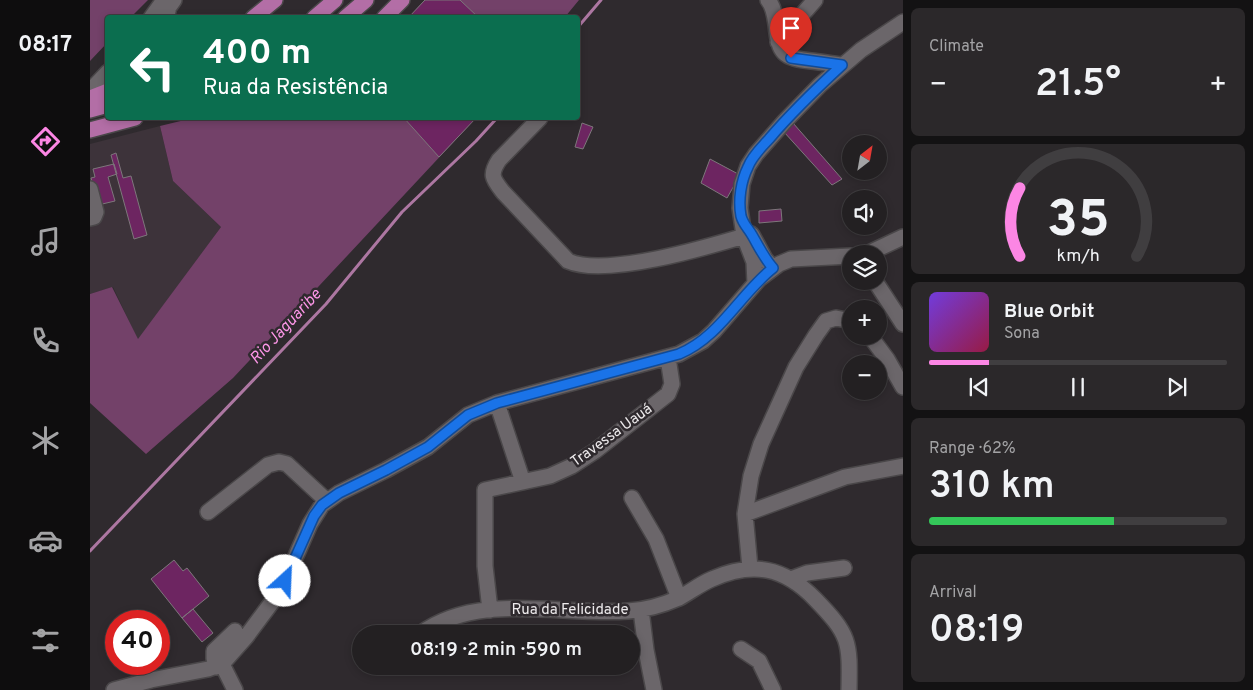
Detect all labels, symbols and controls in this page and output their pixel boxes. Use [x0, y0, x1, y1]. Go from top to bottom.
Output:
pin [770, 7, 812, 58]
icon: arrive [777, 14, 805, 42]
text: 08:17 [18, 32, 72, 59]
text: 400 m [203, 32, 311, 76]
icon: left [120, 35, 185, 100]
text: Climate [929, 37, 984, 57]
text: 21.5° [1035, 61, 1121, 110]
text: − [929, 68, 947, 104]
text: + [1209, 68, 1227, 104]
text: Rua da Resistência [203, 75, 388, 102]
icon: directions [28, 124, 63, 159]
north arrow [842, 135, 888, 180]
map controls [842, 135, 887, 400]
text: 35 [1047, 189, 1109, 255]
button: sound [842, 190, 887, 235]
icon: music [28, 224, 63, 259]
button: layers [842, 245, 887, 290]
text: km/h [1056, 245, 1100, 268]
water label: Rio Jaguaribe [246, 285, 326, 369]
button: + [842, 300, 887, 345]
text: Blue Orbit [1004, 300, 1094, 324]
icon: phone [28, 323, 63, 358]
text: Sona [1004, 324, 1040, 344]
button: − [842, 355, 887, 400]
icon: previous [965, 373, 993, 401]
icon: pause [1064, 373, 1092, 401]
icon: next [1163, 373, 1191, 401]
street label: Travessa Uauá [567, 400, 657, 472]
icon: climate [28, 423, 63, 458]
text: Range · 62% [929, 439, 1016, 459]
text: 310 km [929, 463, 1055, 512]
icon: car [28, 523, 63, 558]
position arrow [258, 554, 310, 606]
text: Arrival [929, 583, 977, 603]
street label: Rua da Felicidade [512, 601, 628, 620]
text: 08:19 [929, 607, 1024, 656]
speed limit sign: 40 [105, 610, 170, 675]
icon: filters [28, 623, 63, 658]
text: 08:19 · 2 min · 590 m [410, 638, 582, 662]

